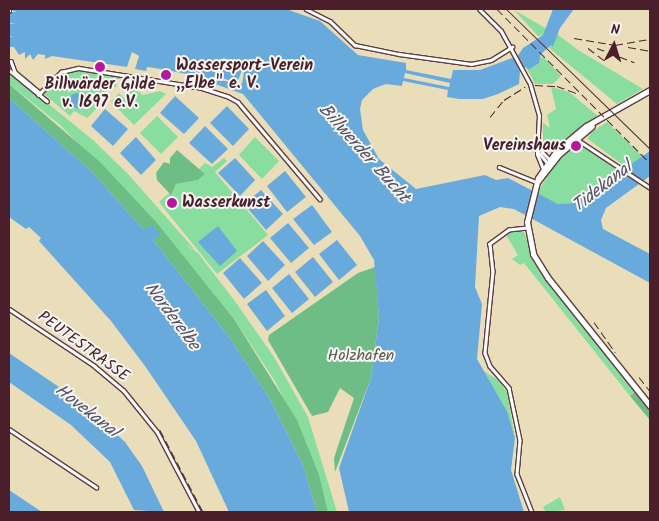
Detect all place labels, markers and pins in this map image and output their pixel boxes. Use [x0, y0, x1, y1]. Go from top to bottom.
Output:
place label: Wassersport-Verein „Elbe" e. V. [176, 56, 313, 94]
marker: Billwärder Gilde v. 1697 e.V. [94, 61, 106, 73]
marker: Wassersport-Verein „Elbe" e. V. [160, 69, 172, 81]
place label: Billwärder Gilde v. 1697 e.V. [45, 75, 155, 113]
place label: Vereinshaus [483, 136, 566, 156]
marker: Vereinshaus [570, 140, 582, 152]
place label: Wasserkunst [182, 193, 270, 213]
marker: Wasserkunst [166, 197, 178, 209]

